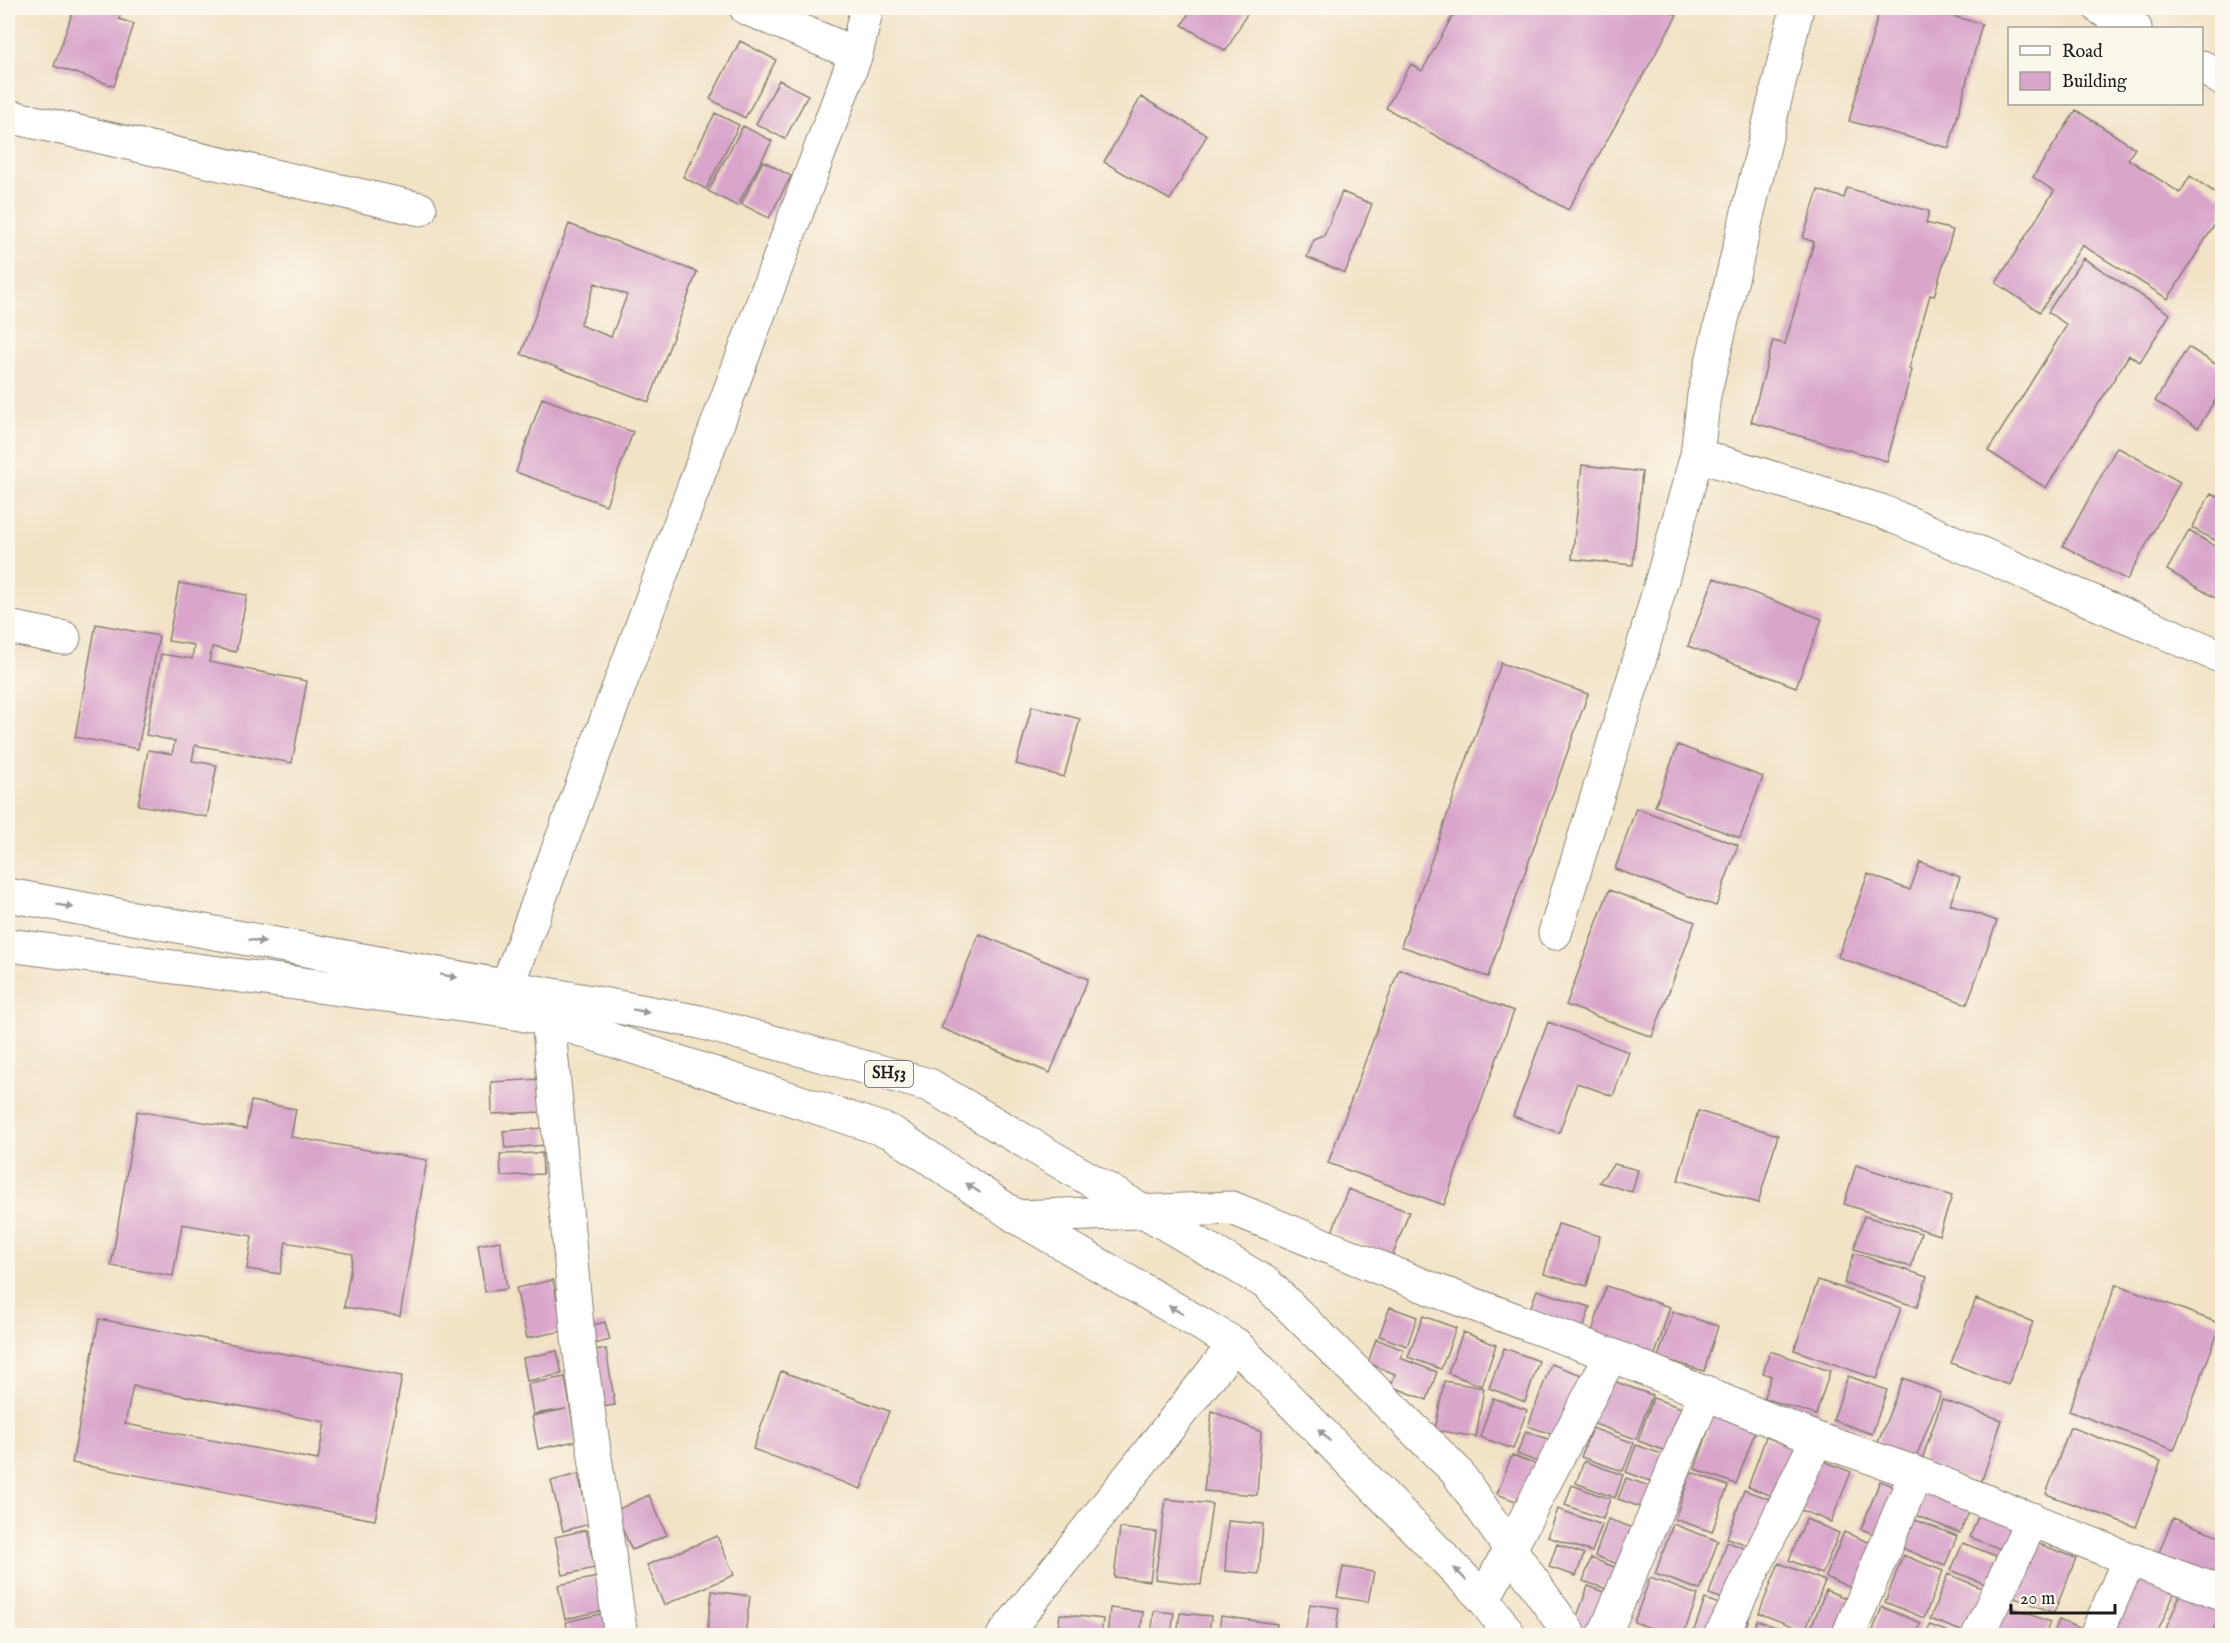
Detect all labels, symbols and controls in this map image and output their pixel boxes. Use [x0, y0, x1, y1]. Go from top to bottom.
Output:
legend [2008, 27, 2203, 105]
text: Road [2062, 41, 2103, 64]
text: Building [2062, 71, 2127, 94]
one-way arrow [56, 902, 75, 911]
one-way arrow [248, 937, 267, 946]
one-way arrow [439, 972, 458, 981]
one-way arrow [631, 1007, 650, 1016]
road number: SH53 [865, 1061, 913, 1087]
one-way arrow [966, 1182, 982, 1194]
one-way arrow [1168, 1304, 1184, 1315]
one-way arrow [1317, 1427, 1331, 1442]
one-way arrow [1454, 1568, 1468, 1582]
scale bar [2011, 1577, 2114, 1615]
text: 20 m [2020, 1588, 2055, 1611]

